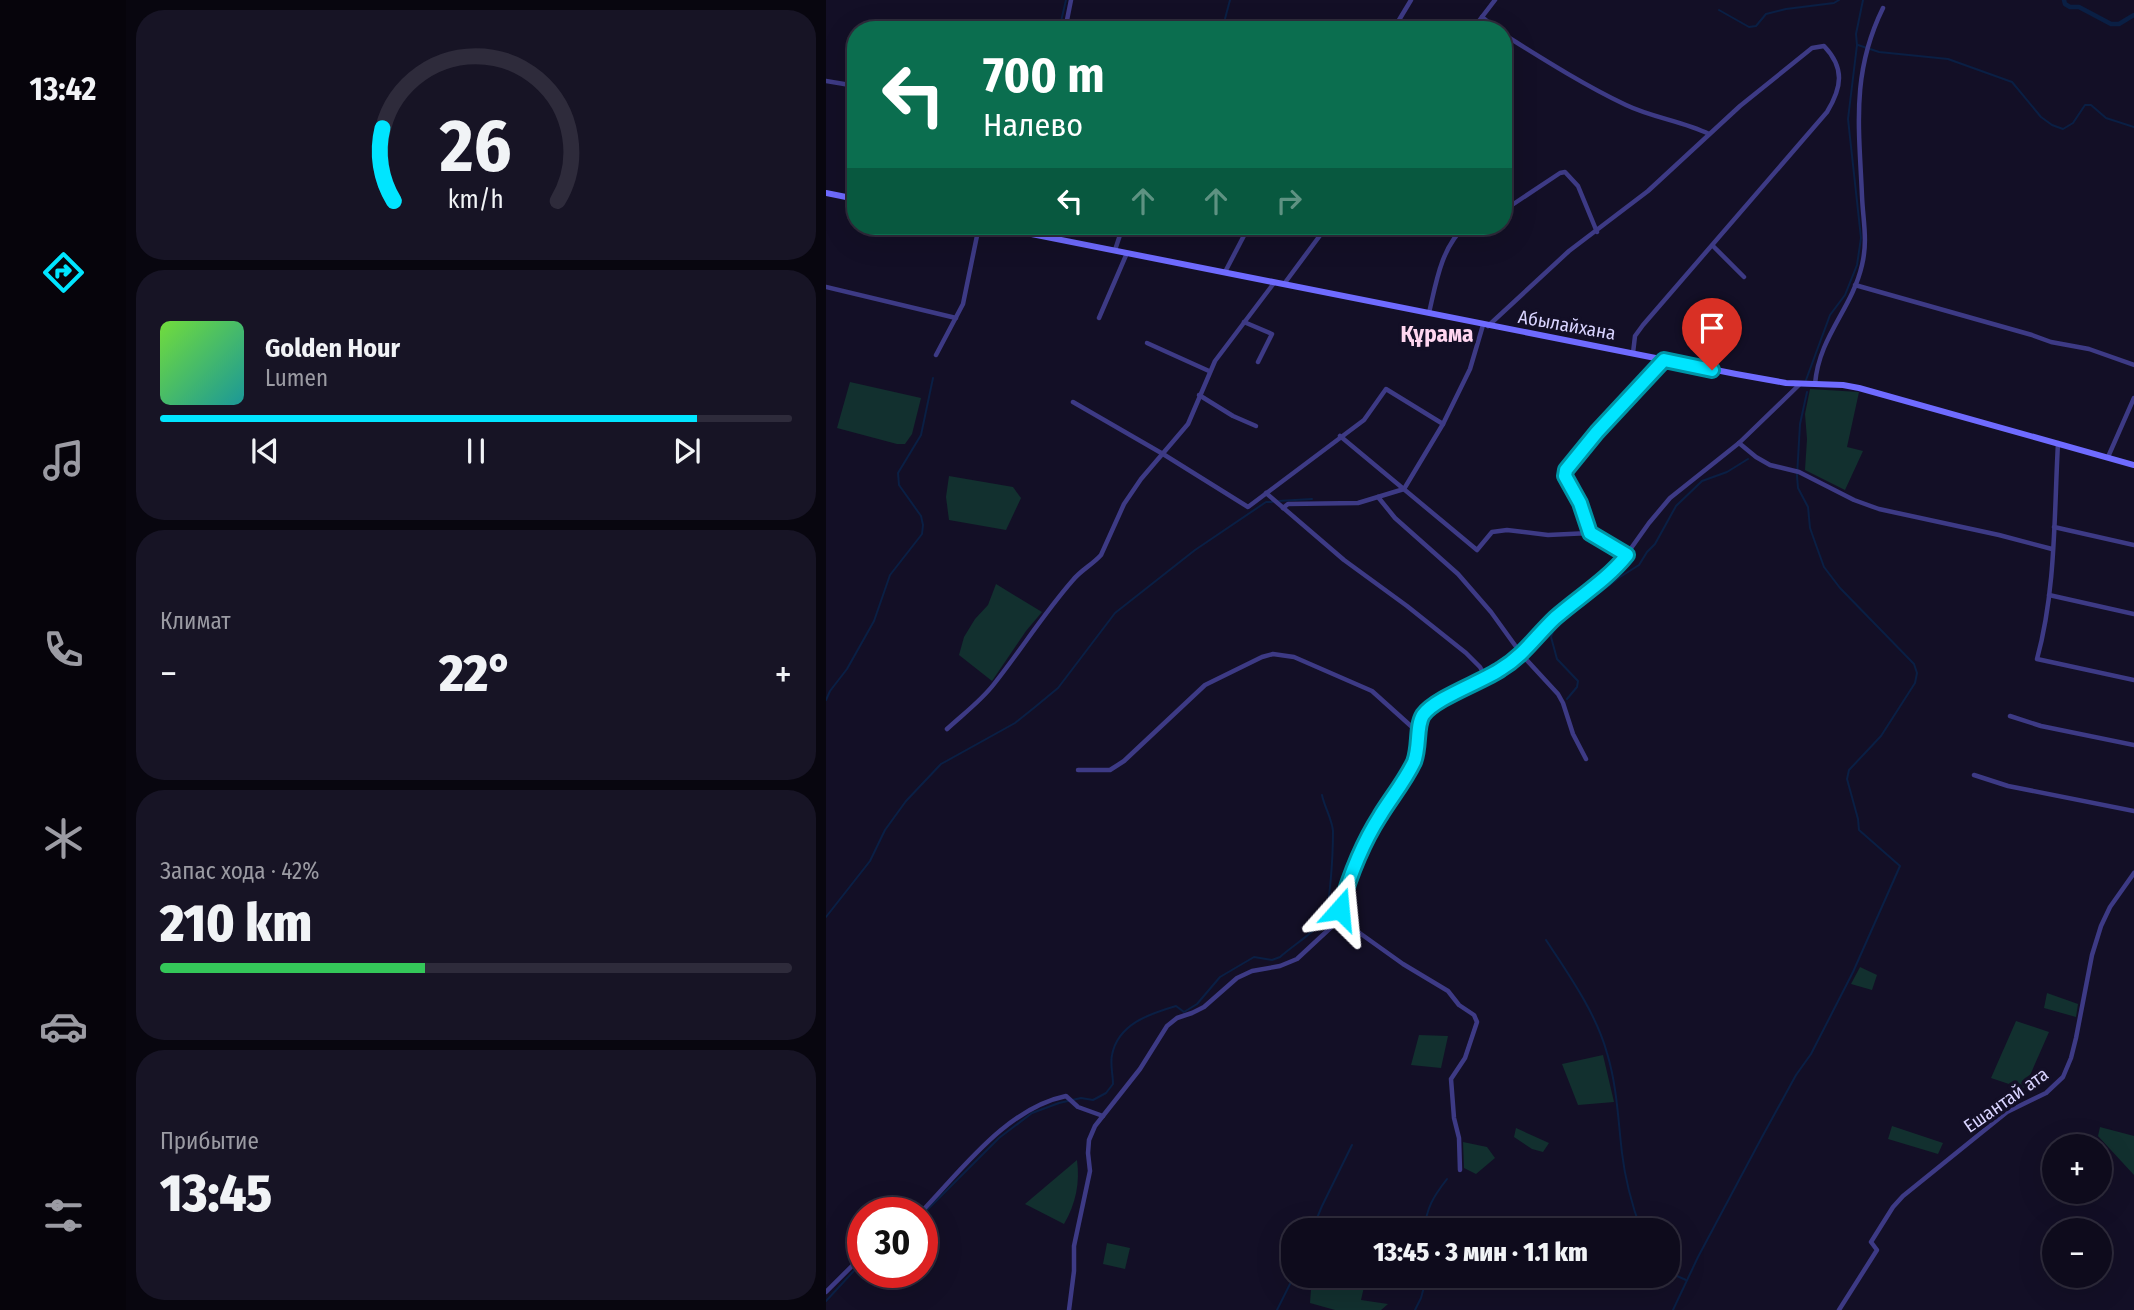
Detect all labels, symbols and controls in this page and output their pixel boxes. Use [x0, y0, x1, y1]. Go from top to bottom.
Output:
text: 700 m [983, 46, 1105, 105]
icon: left [868, 49, 959, 140]
text: 13:42 [30, 70, 96, 108]
text: 26 [439, 103, 512, 190]
text: Налево [983, 106, 1083, 144]
icon: left [1051, 182, 1089, 220]
icon: ahead [1124, 182, 1162, 220]
icon: ahead [1197, 182, 1235, 220]
icon: right [1270, 182, 1308, 220]
text: km/h [448, 185, 504, 215]
icon: directions [39, 248, 88, 297]
pin [1682, 298, 1742, 370]
street label: Абылайхана [1516, 305, 1618, 345]
icon: arrive [1693, 309, 1731, 347]
district label: Құрама [1401, 320, 1473, 348]
text: Golden Hour [265, 333, 400, 364]
text: Lumen [265, 364, 328, 392]
icon: previous [246, 432, 284, 470]
icon: pause [457, 432, 495, 470]
icon: next [668, 432, 706, 470]
icon: music [39, 436, 88, 485]
text: Климат [160, 607, 231, 635]
icon: phone [39, 625, 88, 674]
text: 22° [439, 642, 513, 705]
text: − [160, 651, 177, 697]
text: + [775, 651, 792, 697]
icon: climate [39, 814, 88, 863]
text: Запас хода · 42% [160, 857, 319, 885]
position arrow [1303, 872, 1377, 946]
text: 210 km [160, 892, 312, 955]
icon: car [39, 1002, 88, 1051]
street label: Ешантай ата [1959, 1062, 2053, 1138]
text: Прибытие [160, 1127, 259, 1155]
map controls [2042, 1134, 2112, 1288]
button: + [2042, 1134, 2112, 1204]
text: 13:45 [160, 1162, 272, 1225]
icon: filters [39, 1191, 88, 1240]
speed limit sign: 30 [847, 1197, 938, 1288]
button: − [2042, 1218, 2112, 1288]
text: 13:45 · 3 мин · 1.1 km [1373, 1237, 1588, 1268]

